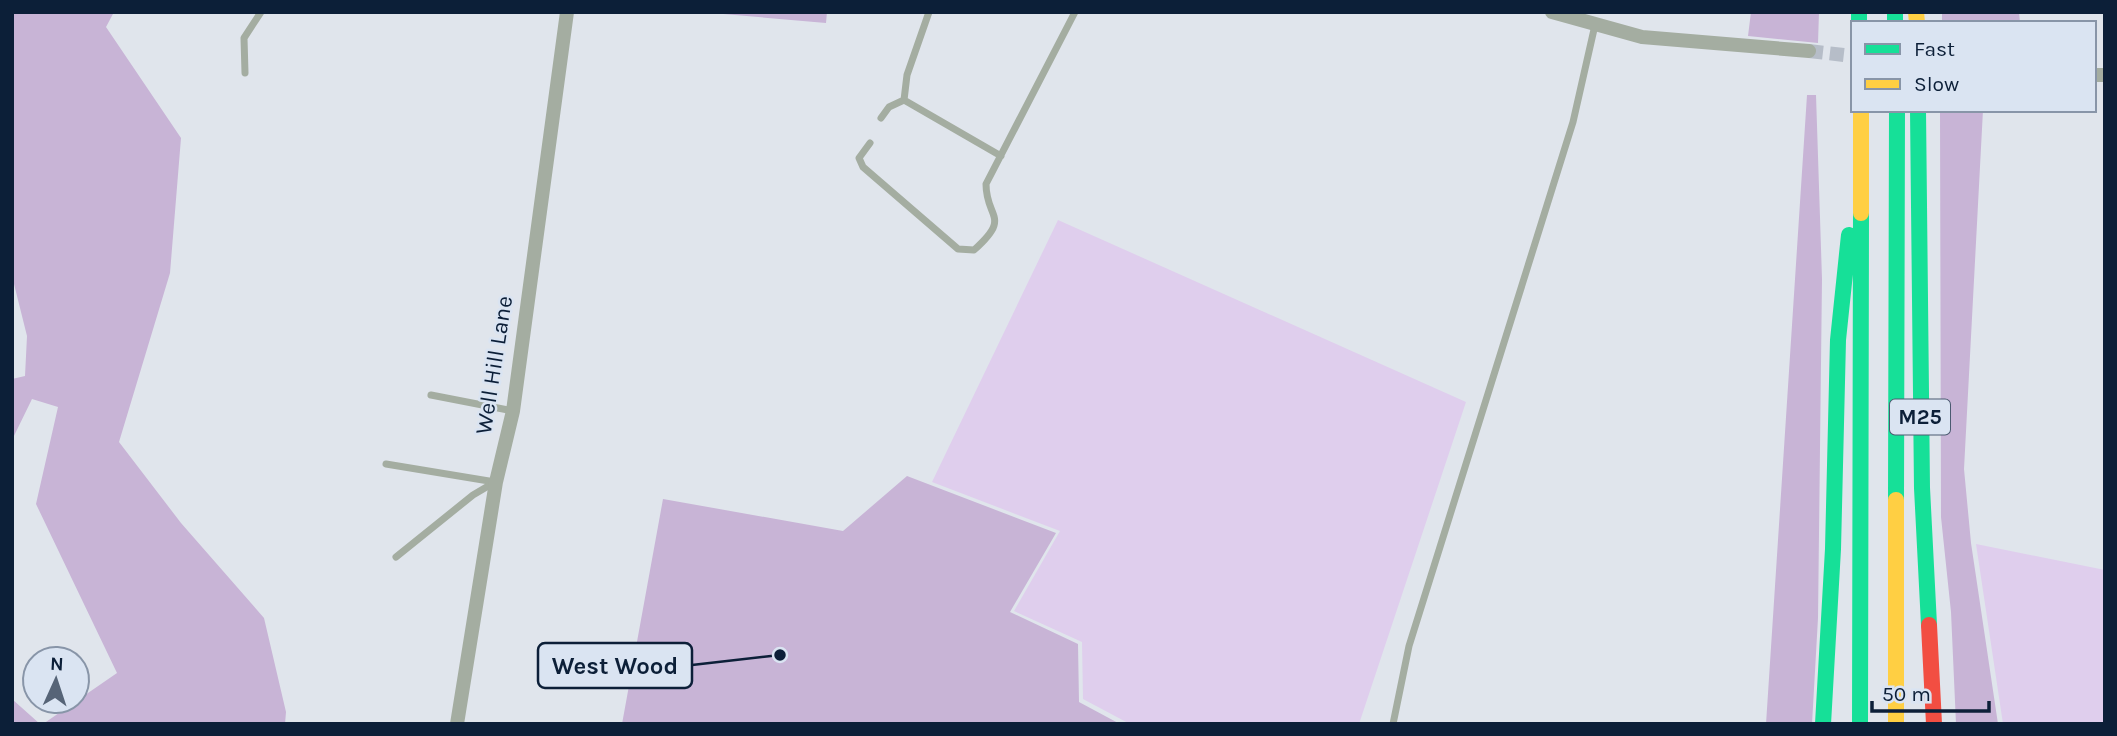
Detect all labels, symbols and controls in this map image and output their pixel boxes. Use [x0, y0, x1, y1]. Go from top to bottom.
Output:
legend [1851, 21, 2096, 112]
text: Fast [1914, 37, 1955, 61]
text: Slow [1914, 72, 1959, 96]
street label: Well Hill Lane [470, 294, 518, 436]
road number: M25 [1890, 400, 1950, 434]
callout: West Wood [538, 643, 692, 688]
north arrow [21, 645, 91, 715]
text: West Wood [552, 652, 678, 680]
text: N [49, 653, 64, 675]
scale bar [1872, 670, 1989, 714]
text: 50 m [1882, 682, 1931, 706]

